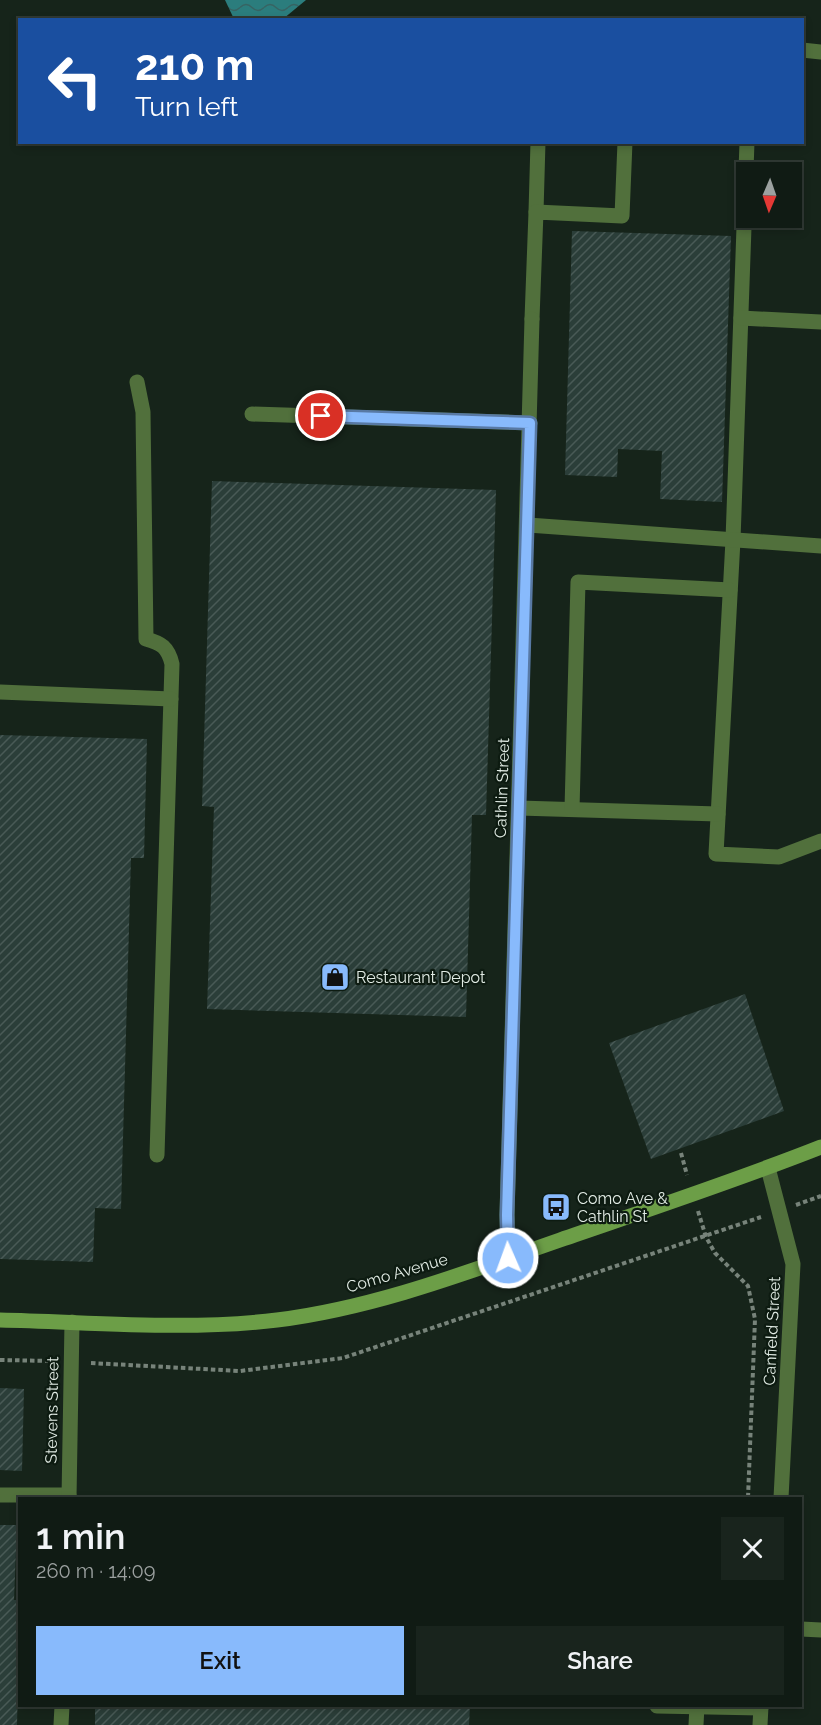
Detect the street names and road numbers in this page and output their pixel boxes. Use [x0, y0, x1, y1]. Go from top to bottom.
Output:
street label: Cathlin Street [491, 737, 513, 838]
street label: Como Avenue [344, 1249, 450, 1297]
street label: Canfield Street [760, 1275, 784, 1386]
street label: Stevens Street [42, 1356, 62, 1464]

